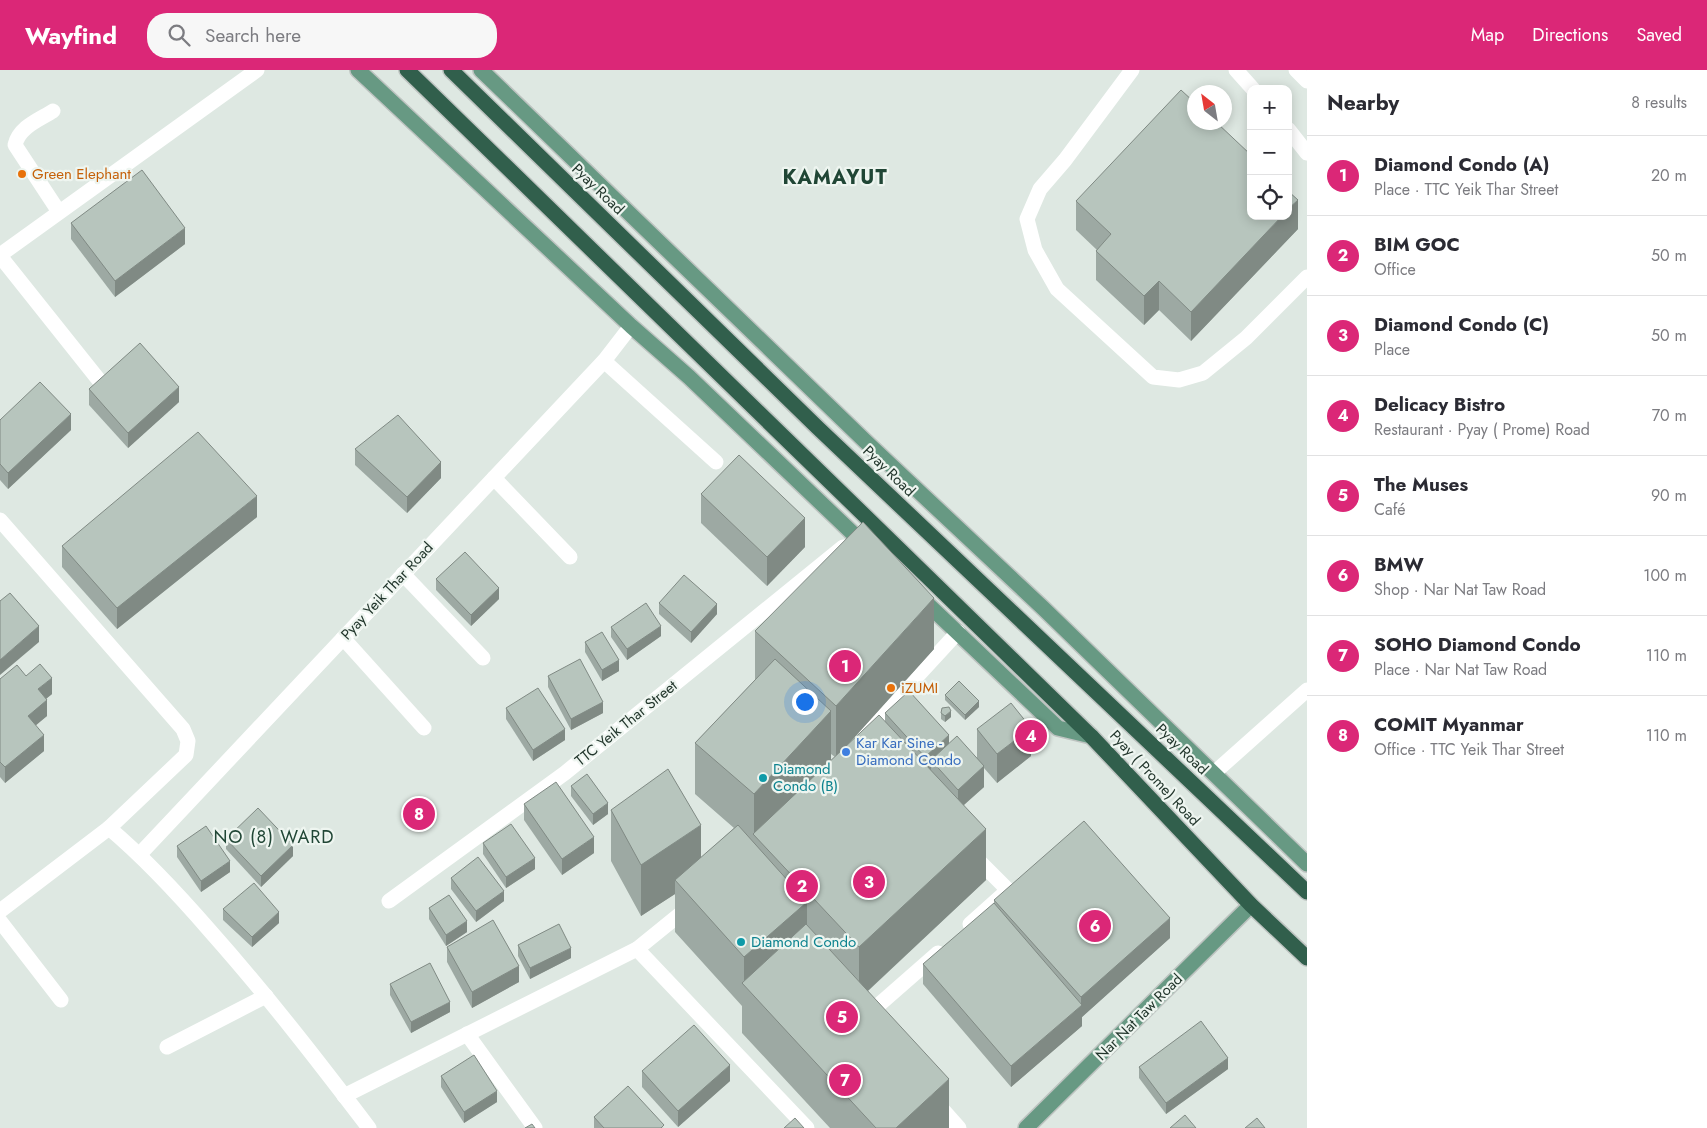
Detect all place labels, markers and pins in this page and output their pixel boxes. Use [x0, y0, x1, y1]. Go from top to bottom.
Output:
place label: Green Elephant [32, 163, 131, 185]
marker: Green Elephant [16, 168, 28, 180]
pin: 1 [829, 647, 861, 685]
place label: iZUMI [901, 677, 938, 699]
marker: iZUMI [885, 682, 897, 694]
pin: 4 [1015, 717, 1047, 755]
place label: Kar Kar Sine - Diamond Condo [856, 732, 961, 771]
marker: Kar Kar Sine - Diamond Condo [840, 746, 852, 758]
place label: Diamond Condo (B) [773, 758, 838, 797]
marker: Diamond Condo (B) [757, 772, 769, 784]
pin: 8 [403, 795, 435, 833]
pin: 3 [853, 863, 885, 901]
pin: 2 [786, 867, 818, 905]
pin: 6 [1079, 907, 1111, 945]
place label: Diamond Condo [751, 931, 856, 953]
marker: Diamond Condo [735, 936, 747, 948]
pin: 5 [826, 998, 858, 1036]
pin: 7 [829, 1061, 861, 1099]

